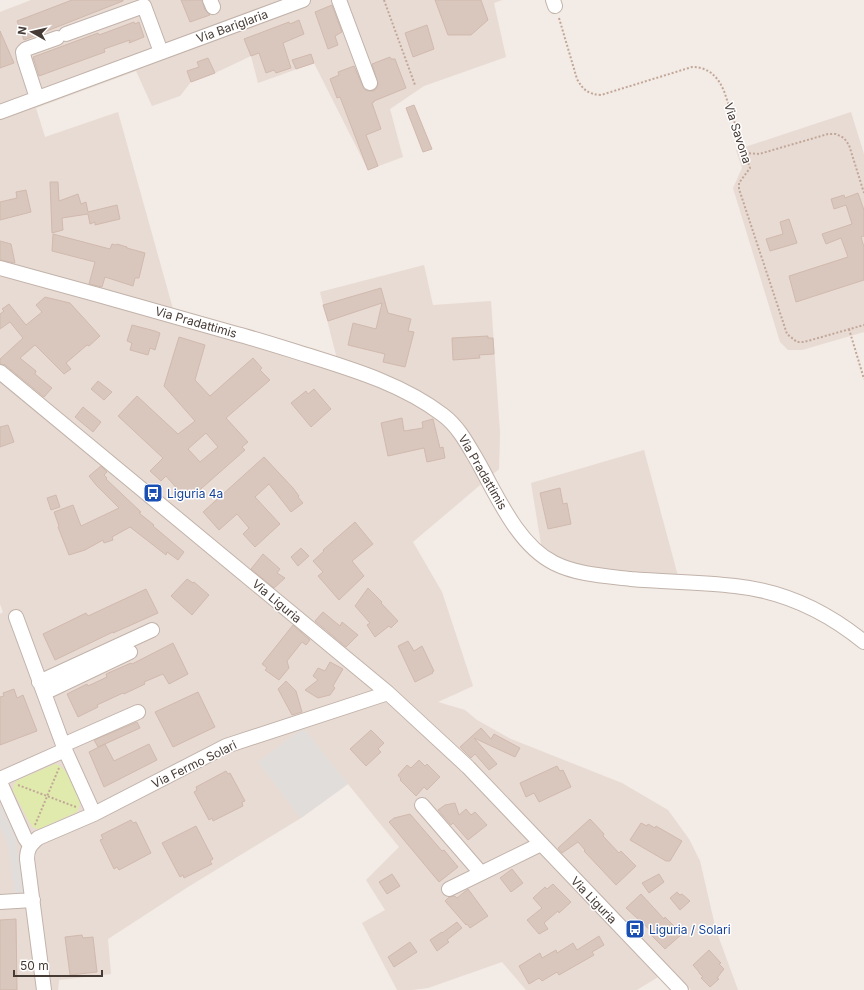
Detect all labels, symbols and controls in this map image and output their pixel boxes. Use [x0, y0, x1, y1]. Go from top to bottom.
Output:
street label: Via Bariglaria [194, 6, 270, 46]
north arrow [12, 12, 52, 52]
text: N [15, 25, 30, 36]
street label: Via Savona [721, 101, 755, 165]
street label: Via Pradattimis [153, 303, 239, 341]
street label: Via Pradattimis [455, 432, 511, 512]
bus stop icon: Liguria 4a [142, 482, 164, 504]
place label: Liguria 4a [167, 486, 223, 501]
street label: Via Liguria [249, 576, 305, 626]
street label: Via Fermo Solari [149, 737, 239, 791]
street label: Via Liguria [568, 873, 620, 927]
bus stop icon: Liguria / Solari [624, 918, 646, 940]
place label: Liguria / Solari [649, 922, 731, 937]
scale bar [14, 952, 102, 978]
text: 50 m [20, 958, 49, 973]

